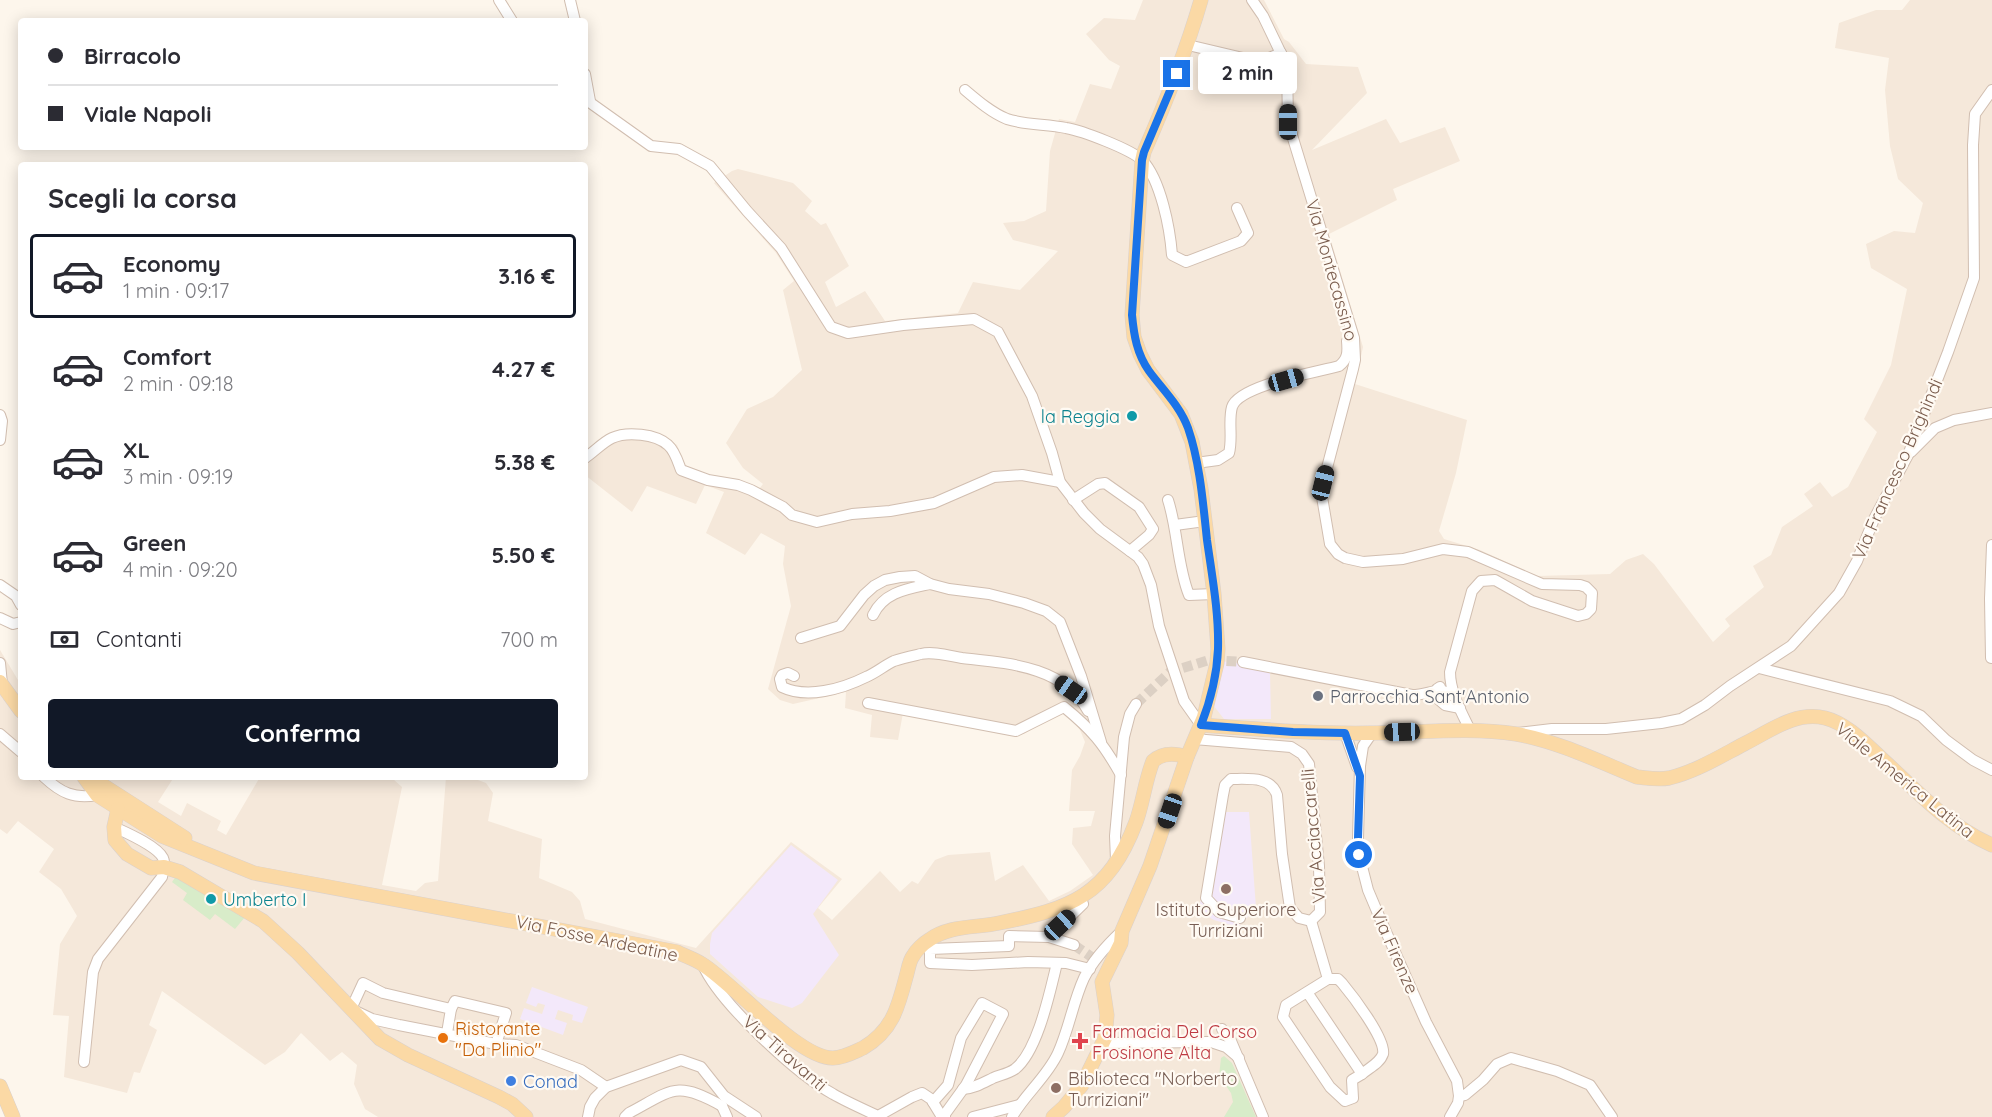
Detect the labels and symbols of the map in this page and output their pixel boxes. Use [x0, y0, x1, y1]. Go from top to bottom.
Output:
callout: 2 min [1198, 53, 1297, 95]
route end [1163, 60, 1190, 87]
car [1279, 104, 1297, 140]
street label: Via Montecassino [1301, 197, 1363, 343]
car [1266, 366, 1306, 394]
street label: Via Francesco Brighindi [1847, 375, 1947, 563]
place label: la Reggia [1041, 405, 1120, 428]
marker: la Reggia [1125, 409, 1139, 423]
car [1310, 463, 1336, 503]
car [1051, 672, 1091, 708]
place label: Parrocchia Sant'Antonio [1330, 685, 1530, 708]
marker: Parrocchia Sant'Antonio [1311, 689, 1325, 703]
street label: Viale America Latina [1831, 717, 1979, 843]
car [1384, 722, 1420, 742]
street label: Via Acciaccarelli [1296, 768, 1330, 904]
car [1156, 791, 1184, 831]
route start [1345, 841, 1372, 868]
marker: Istituto Superiore Turriziani [1219, 882, 1233, 896]
place label: Umberto I [223, 888, 307, 911]
marker: Umberto I [204, 892, 218, 906]
place label: Istituto Superiore Turriziani [1156, 898, 1296, 942]
street label: Via Firenze [1366, 905, 1424, 997]
car [1041, 906, 1079, 944]
street label: Via Fosse Ardeatine [514, 910, 680, 966]
street label: Via Tiravanti [738, 1010, 832, 1096]
place label: Ristorante "Da Plinio" [455, 1017, 542, 1061]
place label: Farmacia Del Corso Frosinone Alta [1092, 1020, 1257, 1064]
marker: Ristorante "Da Plinio" [436, 1031, 450, 1045]
marker: Farmacia Del Corso Frosinone Alta [1073, 1034, 1087, 1048]
place label: Biblioteca "Norberto Turriziani" [1068, 1067, 1237, 1111]
place label: Conad [523, 1070, 578, 1093]
marker: Conad [504, 1074, 518, 1088]
marker: Biblioteca "Norberto Turriziani" [1049, 1081, 1063, 1095]

